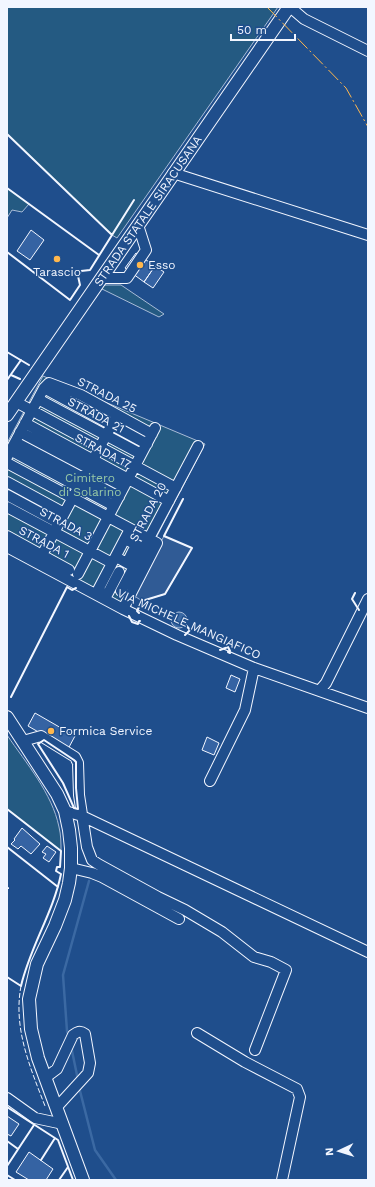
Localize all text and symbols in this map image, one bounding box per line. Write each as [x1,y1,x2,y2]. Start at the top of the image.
scale bar [231,16,295,42]
text: 50 m [237,23,267,37]
street label: STRADA STATALE SIRACUSANA [91,133,205,289]
marker: Tarascio [52,254,62,264]
place label: Esso [148,258,176,272]
marker: Esso [135,260,145,270]
place label: Tarascio [33,265,81,279]
street label: STRADA 25 [75,374,139,416]
street label: STRADA 21 [65,394,127,436]
street label: STRADA 17 [73,430,134,472]
park label: Cimitero di Solarino [59,471,121,499]
street label: STRADA 20 [127,480,169,544]
street label: STRADA 3 [37,504,95,544]
street label: STRADA 1 [17,523,71,561]
street label: VIA MICHELE MANGIAFICO [115,586,263,662]
place label: Formica Service [59,724,152,738]
marker: Formica Service [46,726,56,736]
north arrow [319,1131,359,1171]
text: N [323,1147,336,1156]

